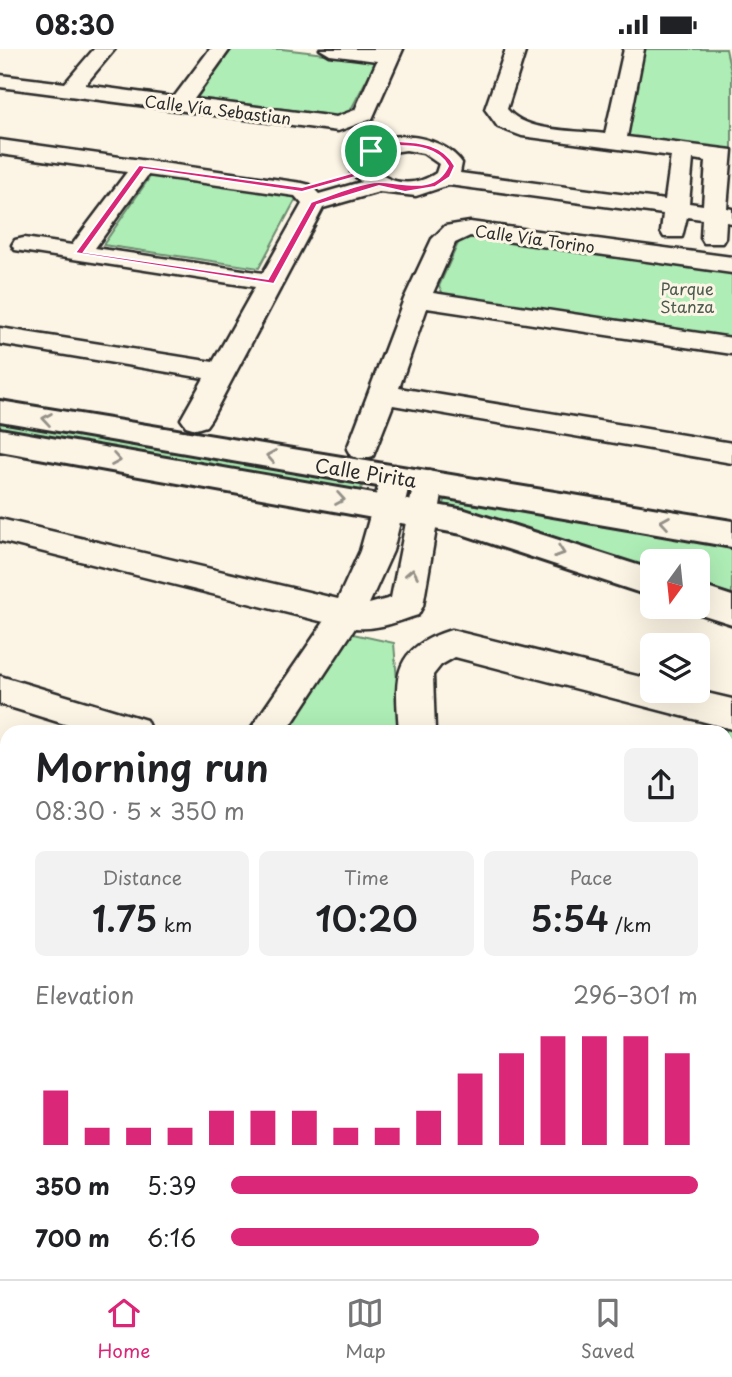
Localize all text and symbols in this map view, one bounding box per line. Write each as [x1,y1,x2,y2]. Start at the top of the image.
text: 08:30 [35,5,114,44]
street label: Calle Vía Sebastian [143,88,293,130]
pin [341,121,401,181]
icon: arrive [352,132,390,170]
street label: Calle Vía Torino [473,218,597,258]
park label: Parque Stanza [660,276,714,318]
one-way arrow [41,412,53,427]
one-way arrow [265,449,277,464]
street label: Calle Pirita [313,450,419,494]
one-way arrow [110,452,121,467]
one-way arrow [334,491,346,506]
one-way arrow [659,514,671,529]
one-way arrow [554,544,566,558]
north arrow [640,549,710,619]
map controls [640,549,710,703]
one-way arrow [404,567,419,579]
button: layers [640,633,710,703]
text: Morning run [35,738,269,795]
button: share [624,748,698,822]
text: 08:30 · 5 × 350 m [35,793,245,828]
text: Distance [102,863,182,891]
text: Time [344,863,389,891]
text: Pace [569,863,612,891]
text: 1.75 [92,891,158,944]
text: 10:20 [315,891,418,944]
text: 5:54 [530,891,609,944]
text: km [158,910,192,938]
text: /km [609,910,651,938]
text: Elevation [35,977,134,1012]
text: 296–301 m [573,977,698,1012]
text: 350 m [35,1168,110,1203]
text: 5:39 [147,1168,197,1203]
text: 700 m [35,1220,110,1255]
text: 6:16 [147,1220,196,1255]
tab: Home [97,1294,150,1364]
tab: Map [345,1294,386,1364]
tab: Saved [581,1294,635,1364]

